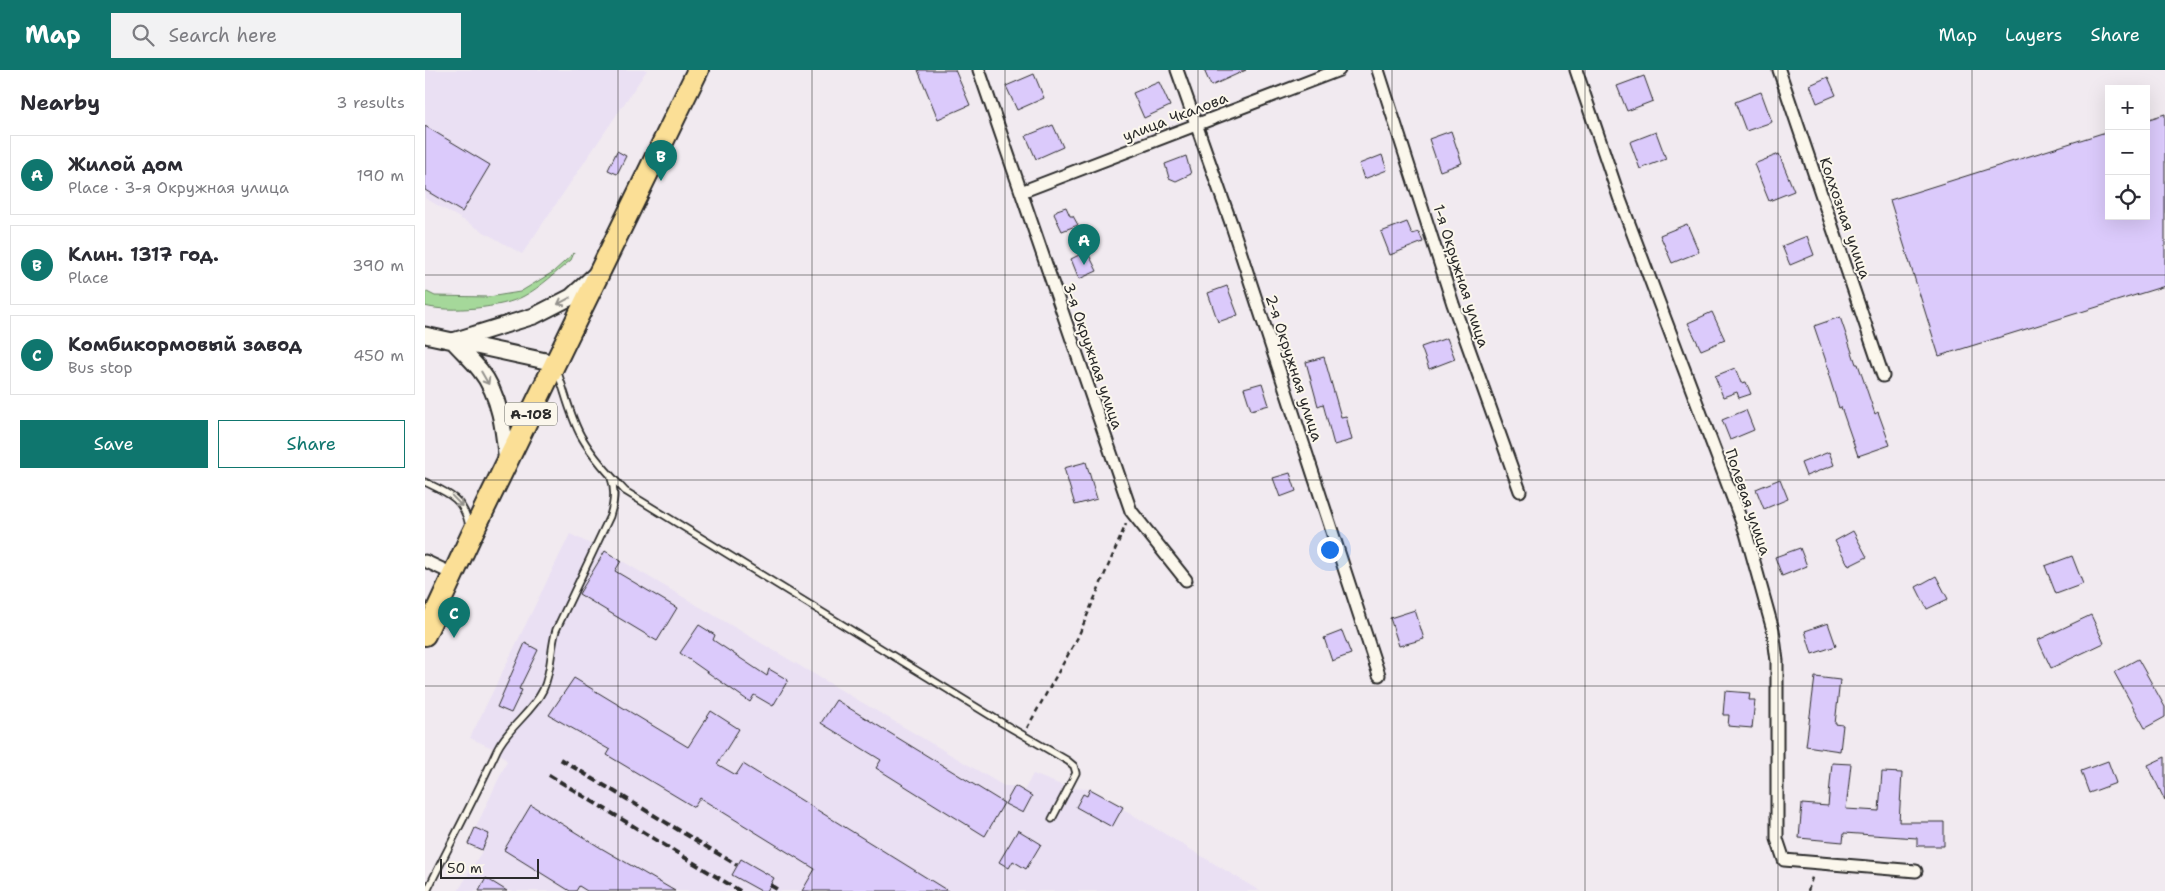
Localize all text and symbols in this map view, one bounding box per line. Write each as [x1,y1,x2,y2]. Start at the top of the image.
search box [111,13,461,58]
text: Map [25,19,81,51]
icon: search [129,21,157,49]
text: Search here [169,23,277,48]
text: Map [1939,23,1977,47]
text: Layers [2005,23,2062,47]
text: Share [2090,23,2140,47]
map controls [2105,85,2150,220]
button: + [2105,85,2150,130]
street label: улица Чкалова [1120,88,1231,146]
text: Nearby [20,89,100,117]
text: 3 results [336,92,405,113]
button: − [2105,130,2150,175]
pin: B [645,140,677,181]
text: Жилой дом [68,152,183,177]
street label: Колхозная улица [1815,155,1875,282]
text: A [31,165,43,186]
text: 190 m [357,165,404,186]
button: locate [2105,175,2150,220]
text: Place · 3-я Окружная улица [68,177,289,198]
street label: 1-я Окружная улица [1428,202,1494,351]
pin: A [1068,224,1100,265]
text: Клин. 1317 год. [68,242,219,267]
text: B [32,255,42,276]
text: 390 m [352,255,404,276]
text: Place [68,267,109,288]
street label: 3-я Окружная улица [1059,280,1128,433]
street label: 2-я Окружная улица [1261,292,1327,444]
one-way arrow [557,297,572,306]
text: Комбикормовый завод [68,332,302,357]
text: C [32,345,42,366]
text: 450 m [353,345,404,366]
text: Bus stop [68,357,133,378]
one-way arrow [480,370,490,385]
road number: А-108 [505,402,557,426]
button: Save [20,420,208,468]
button: Share [218,420,405,468]
street label: Полевая улица [1720,446,1776,559]
one-way arrow [451,495,463,508]
your location [1317,537,1343,563]
pin: C [438,597,470,638]
scale bar [440,856,539,879]
text: 50 m [447,859,482,877]

